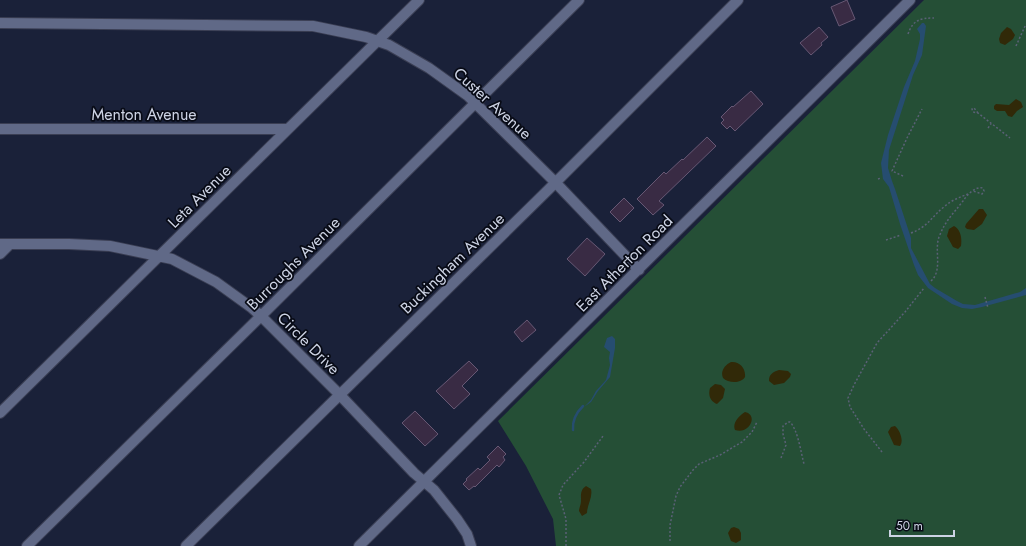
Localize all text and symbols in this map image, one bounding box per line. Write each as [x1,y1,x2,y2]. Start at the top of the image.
street label: Custer Avenue [449,62,537,145]
street label: Menton Avenue [91,103,197,126]
street label: Leta Avenue [162,159,236,233]
street label: Buckingham Avenue [395,208,510,319]
street label: East Atherton Road [571,210,678,317]
street label: Burroughs Avenue [241,211,345,315]
street label: Circle Drive [272,307,345,380]
scale bar [890,512,954,538]
text: 50 m [896,517,923,535]

